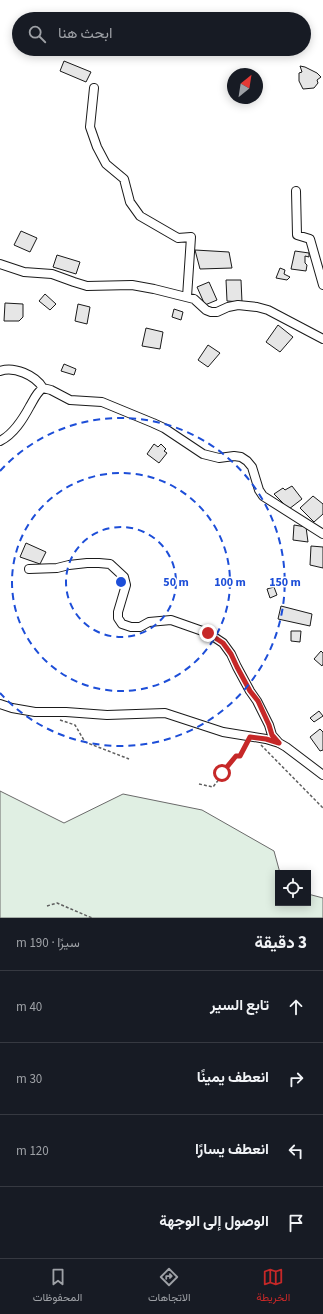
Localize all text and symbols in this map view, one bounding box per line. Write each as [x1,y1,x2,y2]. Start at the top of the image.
search box [12,12,311,56]
icon: search [26,23,48,45]
text: ابحث هنا [58,23,112,44]
north arrow [227,68,263,104]
text: 50 m [163,574,189,591]
text: 100 m [214,574,246,591]
text: 150 m [269,574,301,591]
centre of rings [114,575,128,589]
route end [199,624,217,642]
route start [213,764,231,782]
map controls [275,870,311,906]
button: locate [275,870,311,906]
text: 3 دقيقة [255,931,307,955]
text: سيرًا · 190 m [16,934,80,952]
text: تابع السير [210,995,269,1016]
icon: ahead [285,996,307,1018]
text: 40 m [16,998,42,1016]
text: انعطف يمينًا [197,1067,269,1088]
icon: right [285,1068,307,1090]
text: 30 m [16,1070,42,1088]
text: انعطف يسارًا [195,1139,269,1160]
icon: left [285,1140,307,1162]
text: 120 m [16,1142,49,1160]
text: الوصول إلى الوجهة [159,1211,269,1232]
icon: arrive [285,1212,307,1234]
tab: المحفوظات [33,1266,82,1307]
tab: الاتجاهات [148,1266,191,1307]
tab: الخريطة [256,1266,290,1307]

